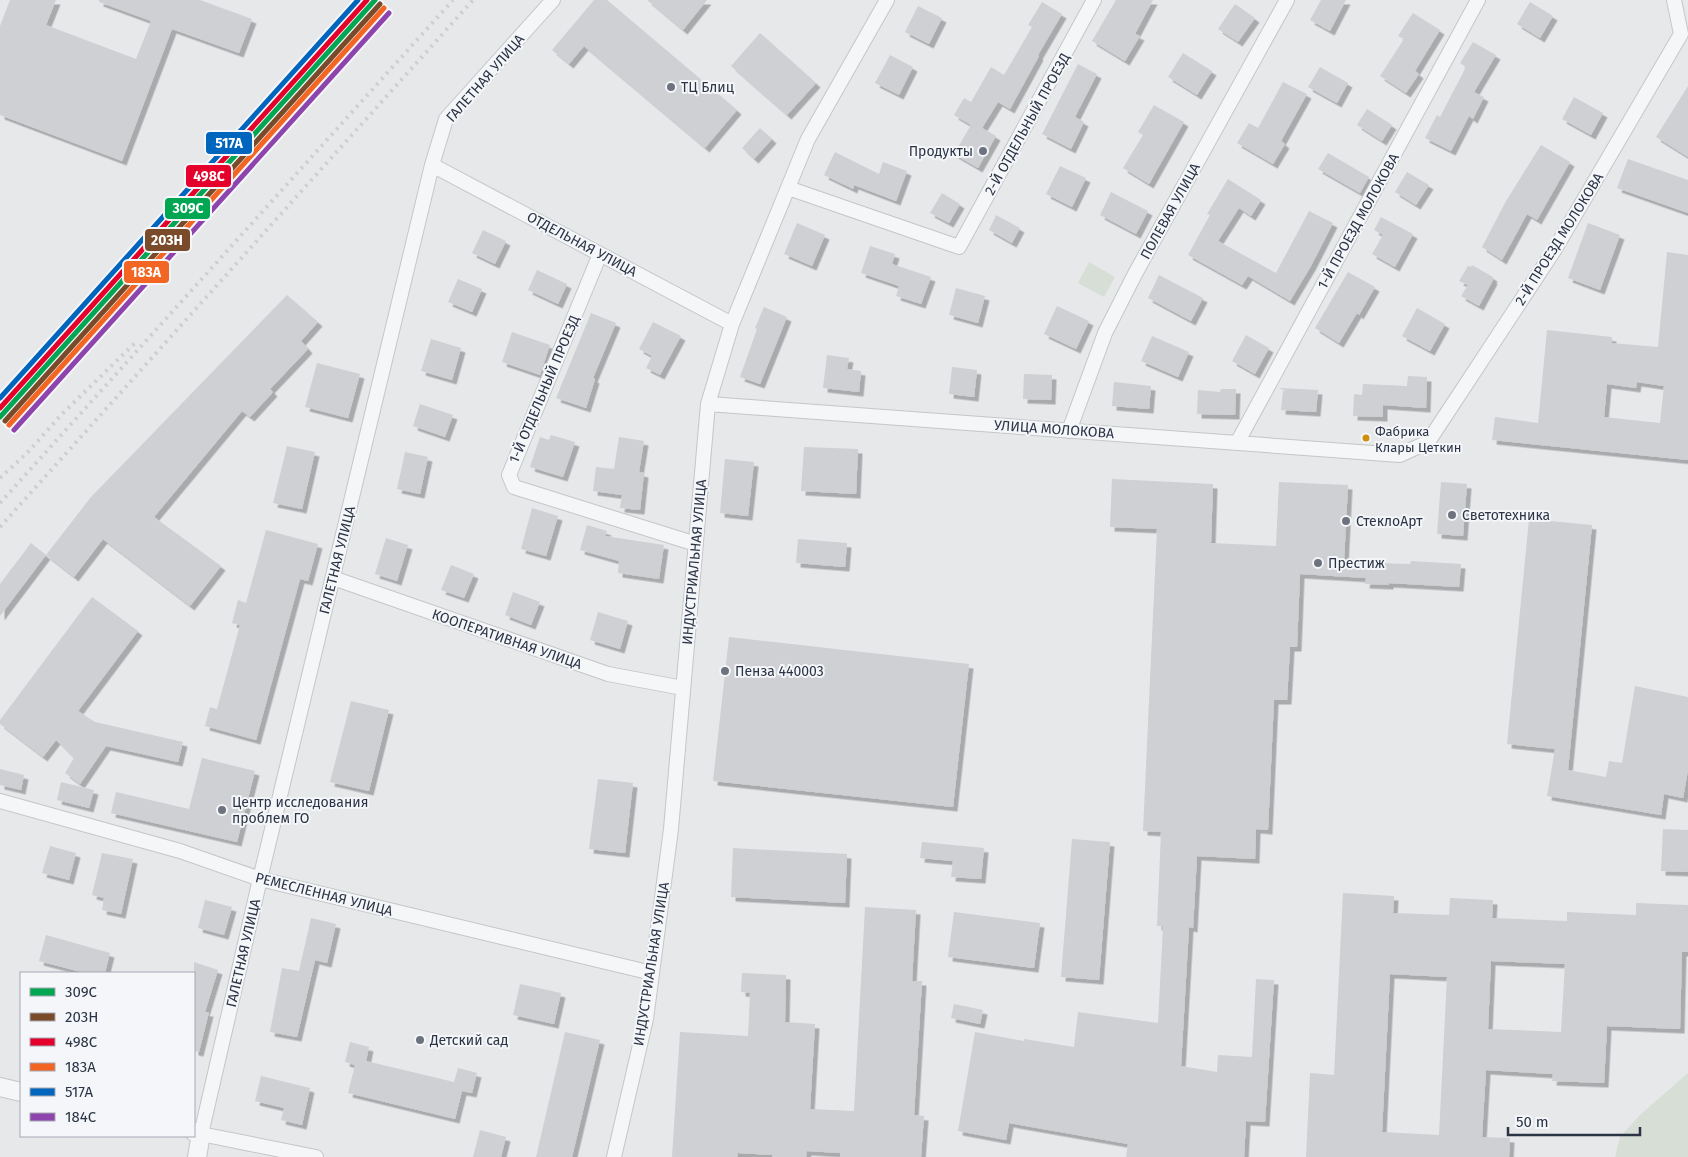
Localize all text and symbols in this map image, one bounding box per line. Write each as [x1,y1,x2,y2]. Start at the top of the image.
street label: ГАЛЕТНАЯ УЛИЦА [443,31,528,126]
street label: 2-Й ОТДЕЛЬНЫЙ ПРОЕЗД [981,50,1074,198]
place label: ТЦ Блиц [681,79,734,96]
marker: ТЦ Блиц [665,81,677,93]
line badge: 517А [205,131,253,155]
text: 517А [215,135,244,152]
place label: Продукты [909,143,973,160]
marker: Продукты [977,145,989,157]
street label: 1-Й ПРОЕЗД МОЛОКОВА [1314,150,1403,292]
street label: ПОЛЕВАЯ УЛИЦА [1137,160,1204,262]
line badge: 498С [185,164,232,188]
text: 498С [193,168,225,185]
street label: 2-Й ПРОЕЗД МОЛОКОВА [1512,170,1607,309]
line badge: 309С [164,197,211,220]
text: 309С [171,200,204,217]
street label: ОТДЕЛЬНАЯ УЛИЦА [524,208,640,281]
line badge: 203Н [144,228,191,252]
text: 203Н [151,232,183,249]
line badge: 183А [123,260,170,284]
text: 183А [131,264,162,281]
street label: 1-Й ОТДЕЛЬНЫЙ ПРОЕЗД [506,313,583,466]
street label: УЛИЦА МОЛОКОВА [993,417,1115,442]
place label: Фабрика Клары Цеткин [1375,424,1461,455]
marker: Фабрика Клары Цеткин [1361,433,1371,443]
street label: ИНДУСТРИАЛЬНАЯ УЛИЦА [679,479,710,646]
street label: ГАЛЕТНАЯ УЛИЦА [316,504,359,616]
place label: Светотехника [1462,507,1550,524]
marker: Светотехника [1446,509,1458,521]
place label: СтеклоАрт [1356,513,1423,530]
marker: СтеклоАрт [1340,515,1352,527]
place label: Престиж [1328,555,1385,572]
marker: Престиж [1312,557,1324,569]
street label: КООПЕРАТИВНАЯ УЛИЦА [430,606,584,673]
place label: Пенза 440003 [735,663,824,680]
marker: Пенза 440003 [719,665,731,677]
place label: Центр исследования проблем ГО [232,794,368,827]
marker: Центр исследования проблем ГО [216,804,228,816]
street label: РЕМЕСЛЕННАЯ УЛИЦА [253,869,394,920]
street label: ИНДУСТРИАЛЬНАЯ УЛИЦА [630,881,673,1047]
street label: ГАЛЕТНАЯ УЛИЦА [223,897,264,1009]
legend [20,972,195,1137]
text: 309С [65,983,98,1001]
text: 203Н [65,1008,98,1026]
place label: Детский сад [429,1032,508,1049]
text: 498С [65,1033,98,1051]
marker: Детский сад [414,1034,426,1046]
text: 183А [65,1058,96,1076]
text: 517А [65,1083,93,1101]
scale bar [1508,1104,1640,1136]
text: 184С [65,1108,97,1126]
text: 50 m [1516,1113,1549,1131]

